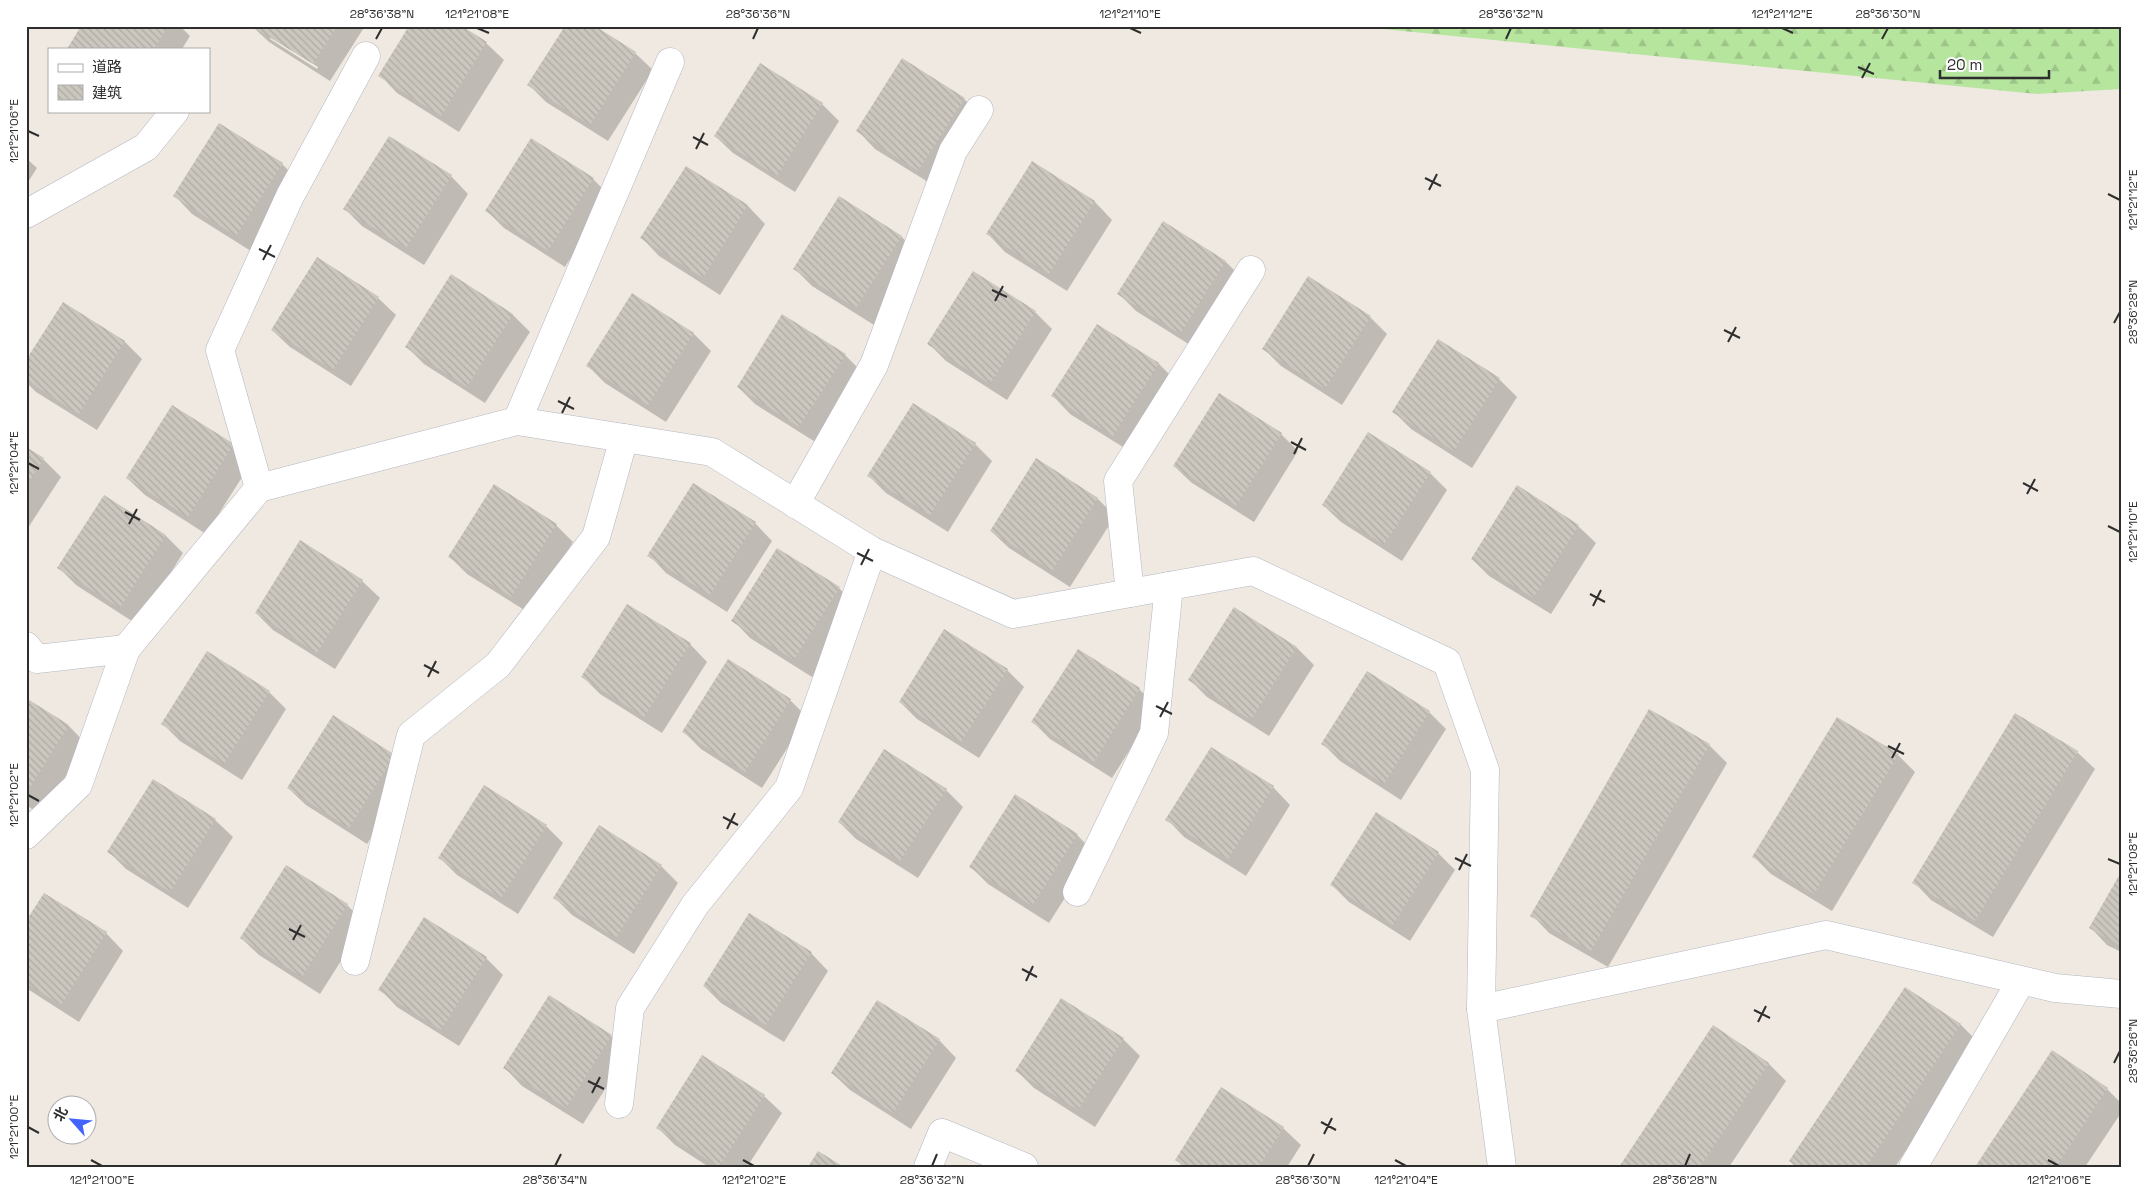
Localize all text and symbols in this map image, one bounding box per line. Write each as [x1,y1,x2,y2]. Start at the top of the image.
text: 28°36'38"N [350,6,414,22]
text: 121°21'08"E [445,6,509,22]
text: 28°36'36"N [726,6,790,22]
text: 121°21'10"E [1099,6,1161,22]
text: 28°36'32"N [1479,6,1543,22]
text: 121°21'12"E [1751,6,1813,22]
text: 28°36'30"N [1856,6,1920,22]
legend [48,48,210,112]
scale bar [1940,48,2048,80]
text: 20 m [1947,55,1982,74]
text: 道路 [92,57,122,76]
text: 建筑 [92,83,122,102]
text: 121°21'06"E [6,99,22,163]
text: 121°21'12"E [2125,169,2141,231]
text: 28°36'28"N [2125,280,2141,344]
text: 121°21'04"E [6,431,22,495]
text: 121°21'10"E [2125,501,2141,563]
text: 121°21'02"E [6,763,22,827]
text: 121°21'08"E [2125,832,2141,896]
text: 28°36'26"N [2125,1019,2141,1083]
text: 121°21'00"E [6,1095,22,1159]
north arrow [48,1096,98,1146]
text: 北 [49,1104,72,1124]
text: 121°21'00"E [70,1172,134,1188]
text: 28°36'34"N [523,1172,587,1188]
text: 121°21'02"E [722,1172,786,1188]
text: 28°36'32"N [900,1172,964,1188]
text: 28°36'30"N [1276,1172,1340,1188]
text: 121°21'04"E [1374,1172,1438,1188]
text: 28°36'28"N [1653,1172,1717,1188]
text: 121°21'06"E [2027,1172,2091,1188]

